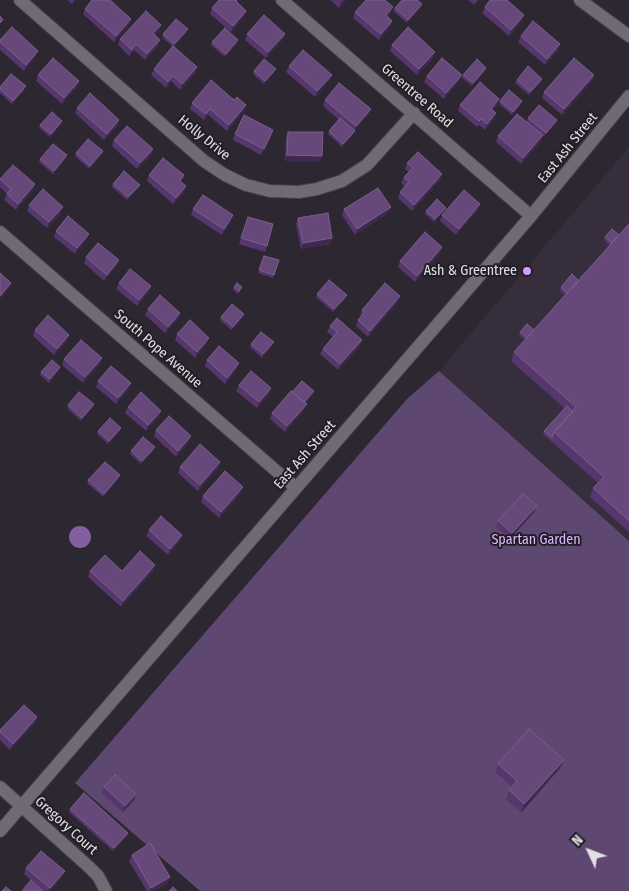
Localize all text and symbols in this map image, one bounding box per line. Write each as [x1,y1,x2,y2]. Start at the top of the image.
street label: Greentree Road [378,60,456,132]
street label: East Ash Street [535,110,601,186]
street label: Holly Drive [175,112,233,164]
place label: Ash & Greentree [424,263,517,279]
marker: Ash & Greentree [521,265,533,277]
street label: South Pope Avenue [111,306,205,392]
street label: East Ash Street [271,417,339,493]
park label: Spartan Garden [491,532,581,548]
street label: Gregory Court [31,793,101,859]
north arrow [564,826,614,876]
text: N [569,832,587,849]

